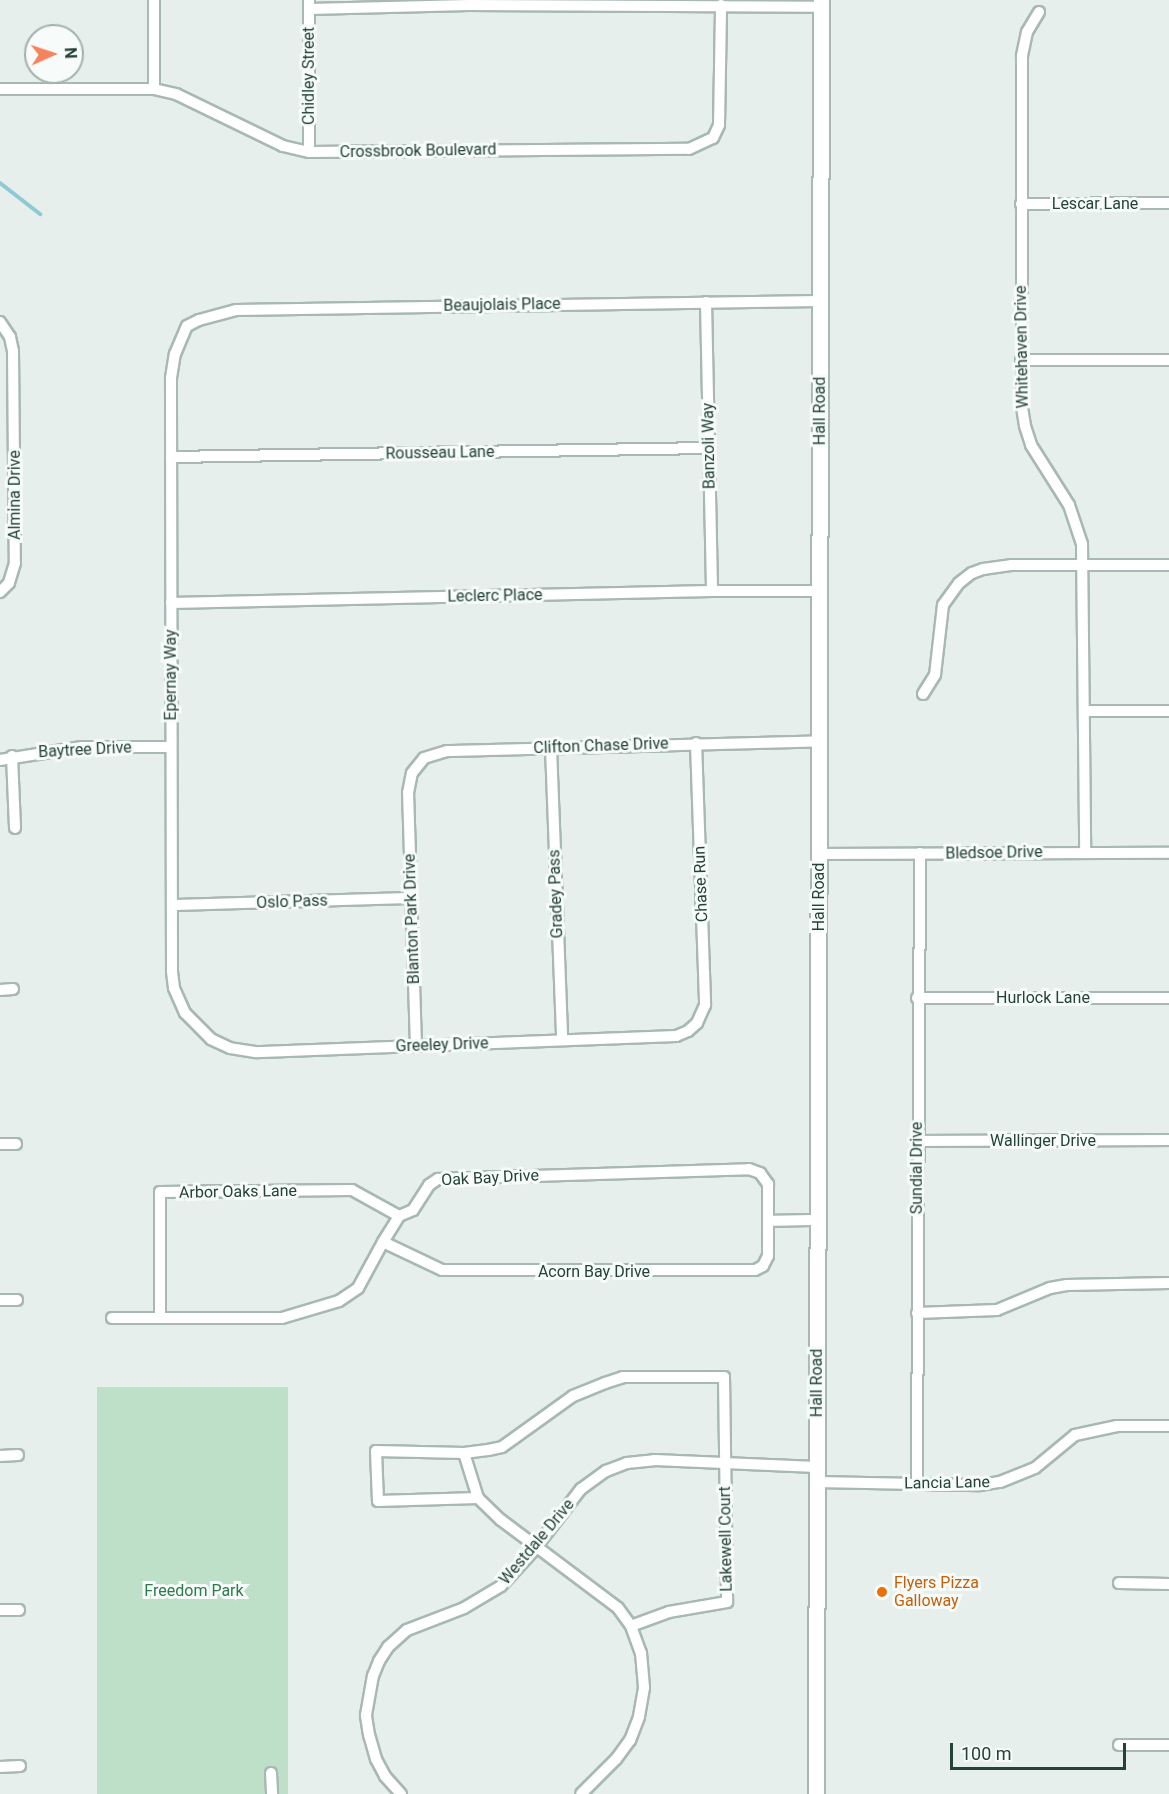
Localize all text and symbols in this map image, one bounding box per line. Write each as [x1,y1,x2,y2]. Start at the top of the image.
north arrow [24,24,84,84]
street label: Chidley Street [299,27,319,125]
text: N [61,47,80,59]
street label: Crossbrook Boulevard [339,140,497,162]
street label: Lescar Lane [1052,194,1138,214]
street label: Whitehaven Drive [1011,285,1033,409]
street label: Beaujolais Place [443,294,561,316]
street label: Hall Road [810,377,830,445]
street label: Banzoli Way [699,403,719,489]
street label: Rousseau Lane [385,442,495,464]
street label: Almina Drive [5,450,25,540]
street label: Leclerc Place [447,586,543,606]
street label: Epernay Way [161,629,181,721]
street label: Clifton Chase Drive [533,734,669,758]
street label: Baytree Drive [38,738,132,762]
street label: Bledsoe Drive [945,843,1043,863]
street label: Chase Run [690,846,712,922]
street label: Gradey Pass [545,849,567,939]
street label: Blanton Park Drive [400,853,424,985]
street label: Hall Road [809,863,829,931]
street label: Oslo Pass [256,891,328,913]
street label: Hurlock Lane [996,988,1090,1008]
street label: Greeley Drive [395,1034,489,1056]
street label: Sundial Drive [907,1122,927,1214]
street label: Wallinger Drive [990,1131,1096,1151]
street label: Oak Bay Drive [441,1166,539,1190]
street label: Arbor Oaks Lane [179,1181,297,1203]
street label: Acorn Bay Drive [538,1262,650,1282]
street label: Hall Road [807,1349,827,1417]
street label: Lancia Lane [904,1473,990,1493]
street label: Lakewell Court [715,1486,737,1592]
street label: Westdale Drive [496,1495,578,1589]
place label: Flyers Pizza Galloway [894,1573,979,1611]
park label: Freedom Park [144,1581,244,1601]
marker: Flyers Pizza Galloway [875,1585,889,1599]
scale bar [953,1731,1128,1769]
text: 100 m [961,1743,1012,1764]

